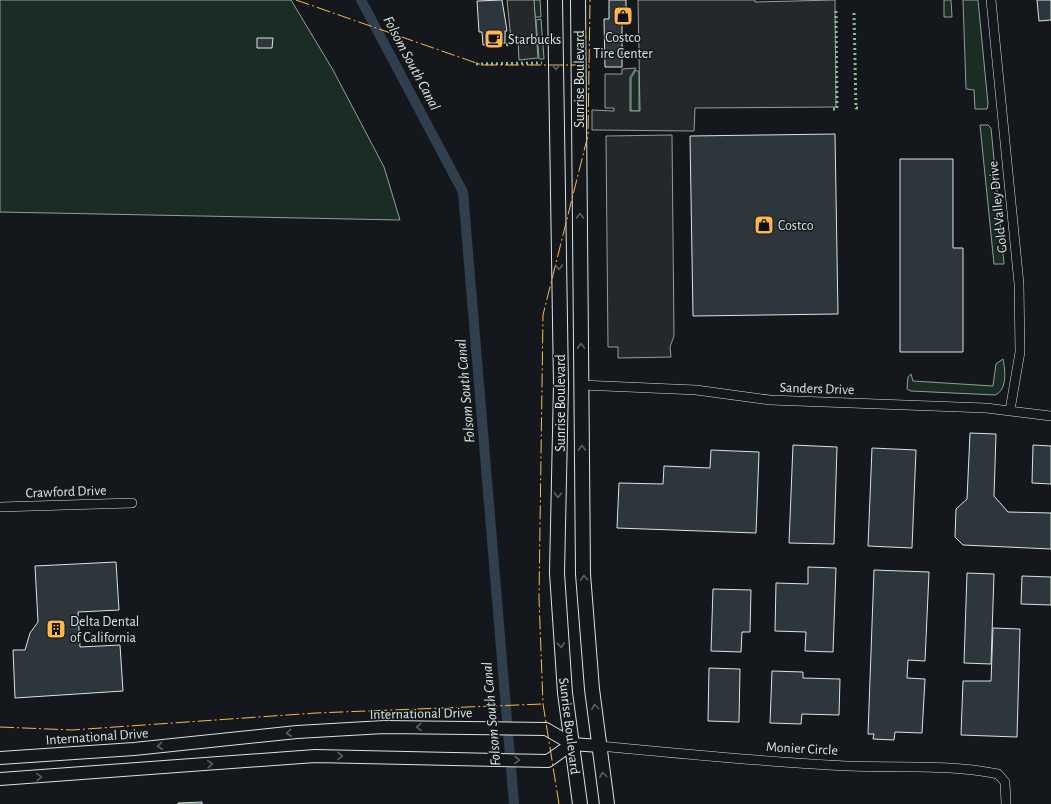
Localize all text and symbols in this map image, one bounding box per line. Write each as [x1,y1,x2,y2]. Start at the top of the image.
shop icon: Costco Tire Center [612,5,634,27]
water label: Folsom South Canal [380,14,443,113]
cafe icon: Starbucks [483,28,505,50]
street label: Sunrise Boulevard [573,30,587,128]
place label: Costco Tire Center [593,31,653,61]
place label: Starbucks [508,33,561,47]
one-way arrow [552,64,560,70]
street label: Gold Valley Drive [986,160,1010,254]
one-way arrow [576,213,584,219]
shop icon: Costco [753,214,775,236]
place label: Costco [778,219,814,233]
one-way arrow [555,264,563,270]
water label: Folsom South Canal [453,338,478,444]
one-way arrow [577,343,585,349]
street label: Sunrise Boulevard [554,354,568,452]
street label: Sanders Drive [779,381,855,397]
one-way arrow [578,445,586,451]
street label: Crawford Drive [25,484,107,500]
one-way arrow [554,492,563,498]
one-way arrow [579,575,588,581]
place label: Delta Dental of California [70,615,139,645]
building icon: Delta Dental of California [45,618,67,640]
one-way arrow [557,642,566,648]
water label: Folsom South Canal [479,661,504,767]
street label: Sunrise Boulevard [556,677,582,775]
one-way arrow [591,704,600,710]
street label: International Drive [369,706,473,722]
one-way arrow [416,723,422,731]
street label: International Drive [45,726,149,748]
one-way arrow [286,728,292,737]
street label: Monier Circle [766,740,838,758]
one-way arrow [157,741,163,750]
one-way arrow [337,752,343,760]
one-way arrow [514,756,520,764]
one-way arrow [207,760,213,769]
one-way arrow [599,772,608,778]
one-way arrow [36,773,42,782]

